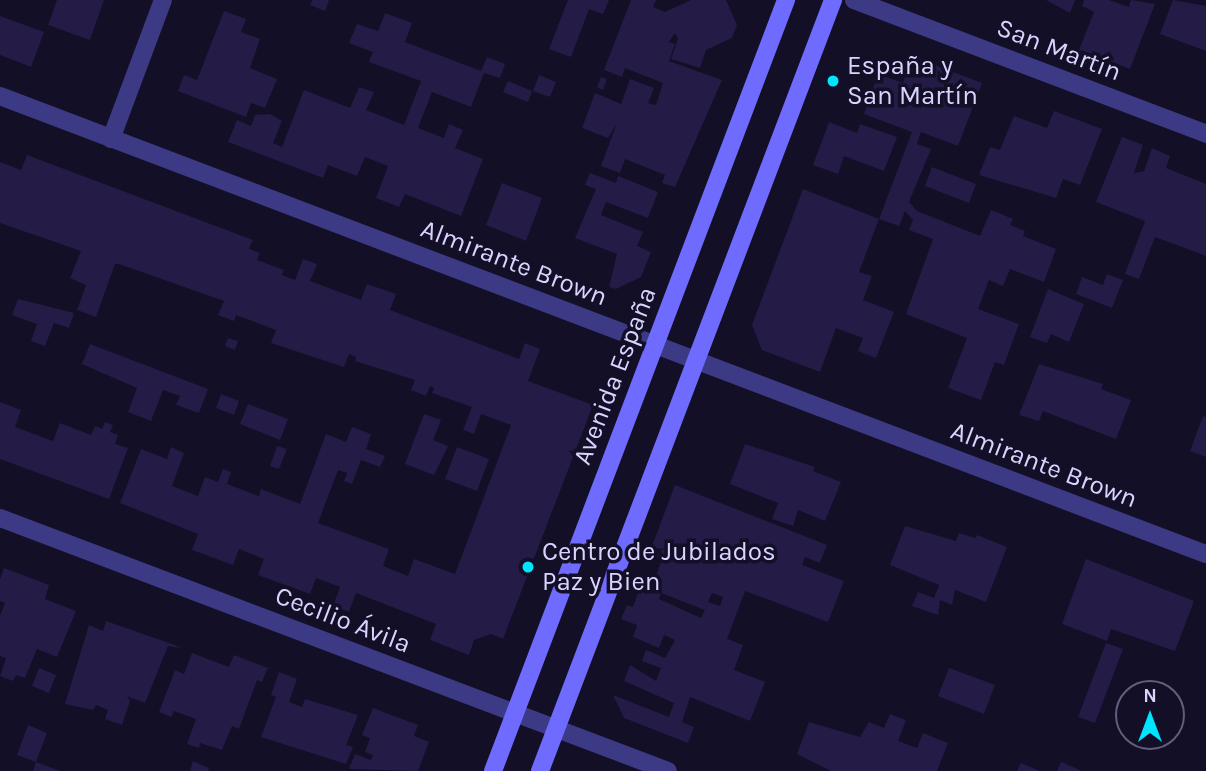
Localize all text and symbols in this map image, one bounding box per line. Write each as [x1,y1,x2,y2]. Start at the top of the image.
street label: San Martín [992,12,1126,88]
place label: España y San Martín [847,50,978,112]
marker: España y San Martín [825,73,841,89]
street label: Almirante Brown [416,213,612,313]
street label: Avenida España [567,283,663,469]
street label: Almirante Brown [946,415,1142,515]
place label: Centro de Jubilados Paz y Bien [542,536,776,598]
marker: Centro de Jubilados Paz y Bien [520,559,536,575]
street label: Cecilio Ávila [271,580,415,660]
north arrow [1115,680,1185,750]
text: N [1143,685,1157,707]

